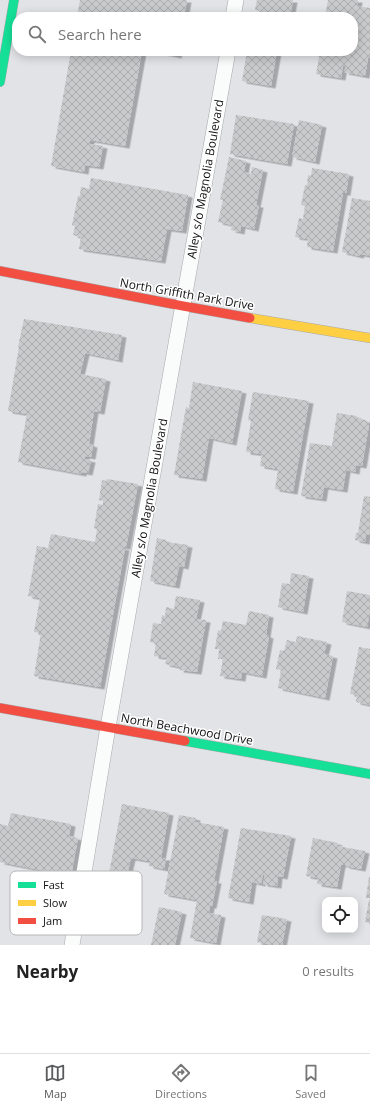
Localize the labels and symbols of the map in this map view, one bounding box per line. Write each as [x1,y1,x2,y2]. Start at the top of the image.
street label: Alley s/o Magnolia Boulevard [183,98,227,260]
street label: North Griffith Park Drive [119,274,256,314]
street label: Alley s/o Magnolia Boulevard [127,417,171,579]
street label: North Beachwood Drive [120,709,255,749]
legend [10,871,142,935]
text: Fast [43,877,64,892]
text: Slow [43,895,67,910]
text: Jam [42,913,62,928]

